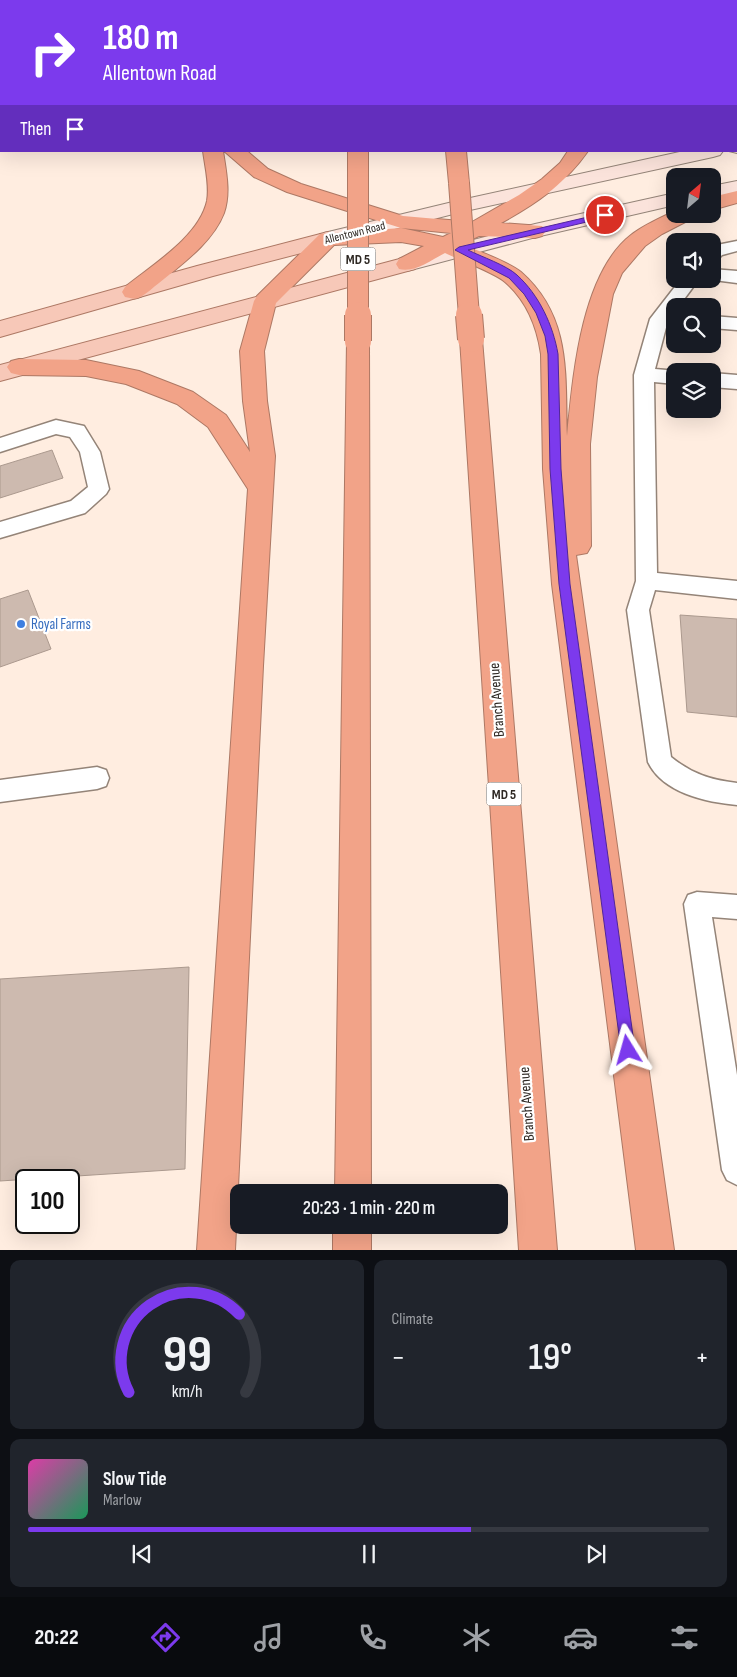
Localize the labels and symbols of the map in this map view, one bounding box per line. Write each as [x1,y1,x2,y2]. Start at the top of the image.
north arrow [666,168,721,222]
pin [584,194,626,236]
street label: Allentown Road [322,218,387,248]
road number: MD 5 [340,248,376,270]
place label: Royal Farms [31,615,91,634]
marker: Royal Farms [15,618,27,630]
street label: Branch Avenue [485,662,509,738]
road number: MD 5 [486,782,522,806]
position arrow [601,1023,653,1075]
street label: Branch Avenue [515,1066,539,1142]
speed limit sign: 100 [15,1169,80,1234]

